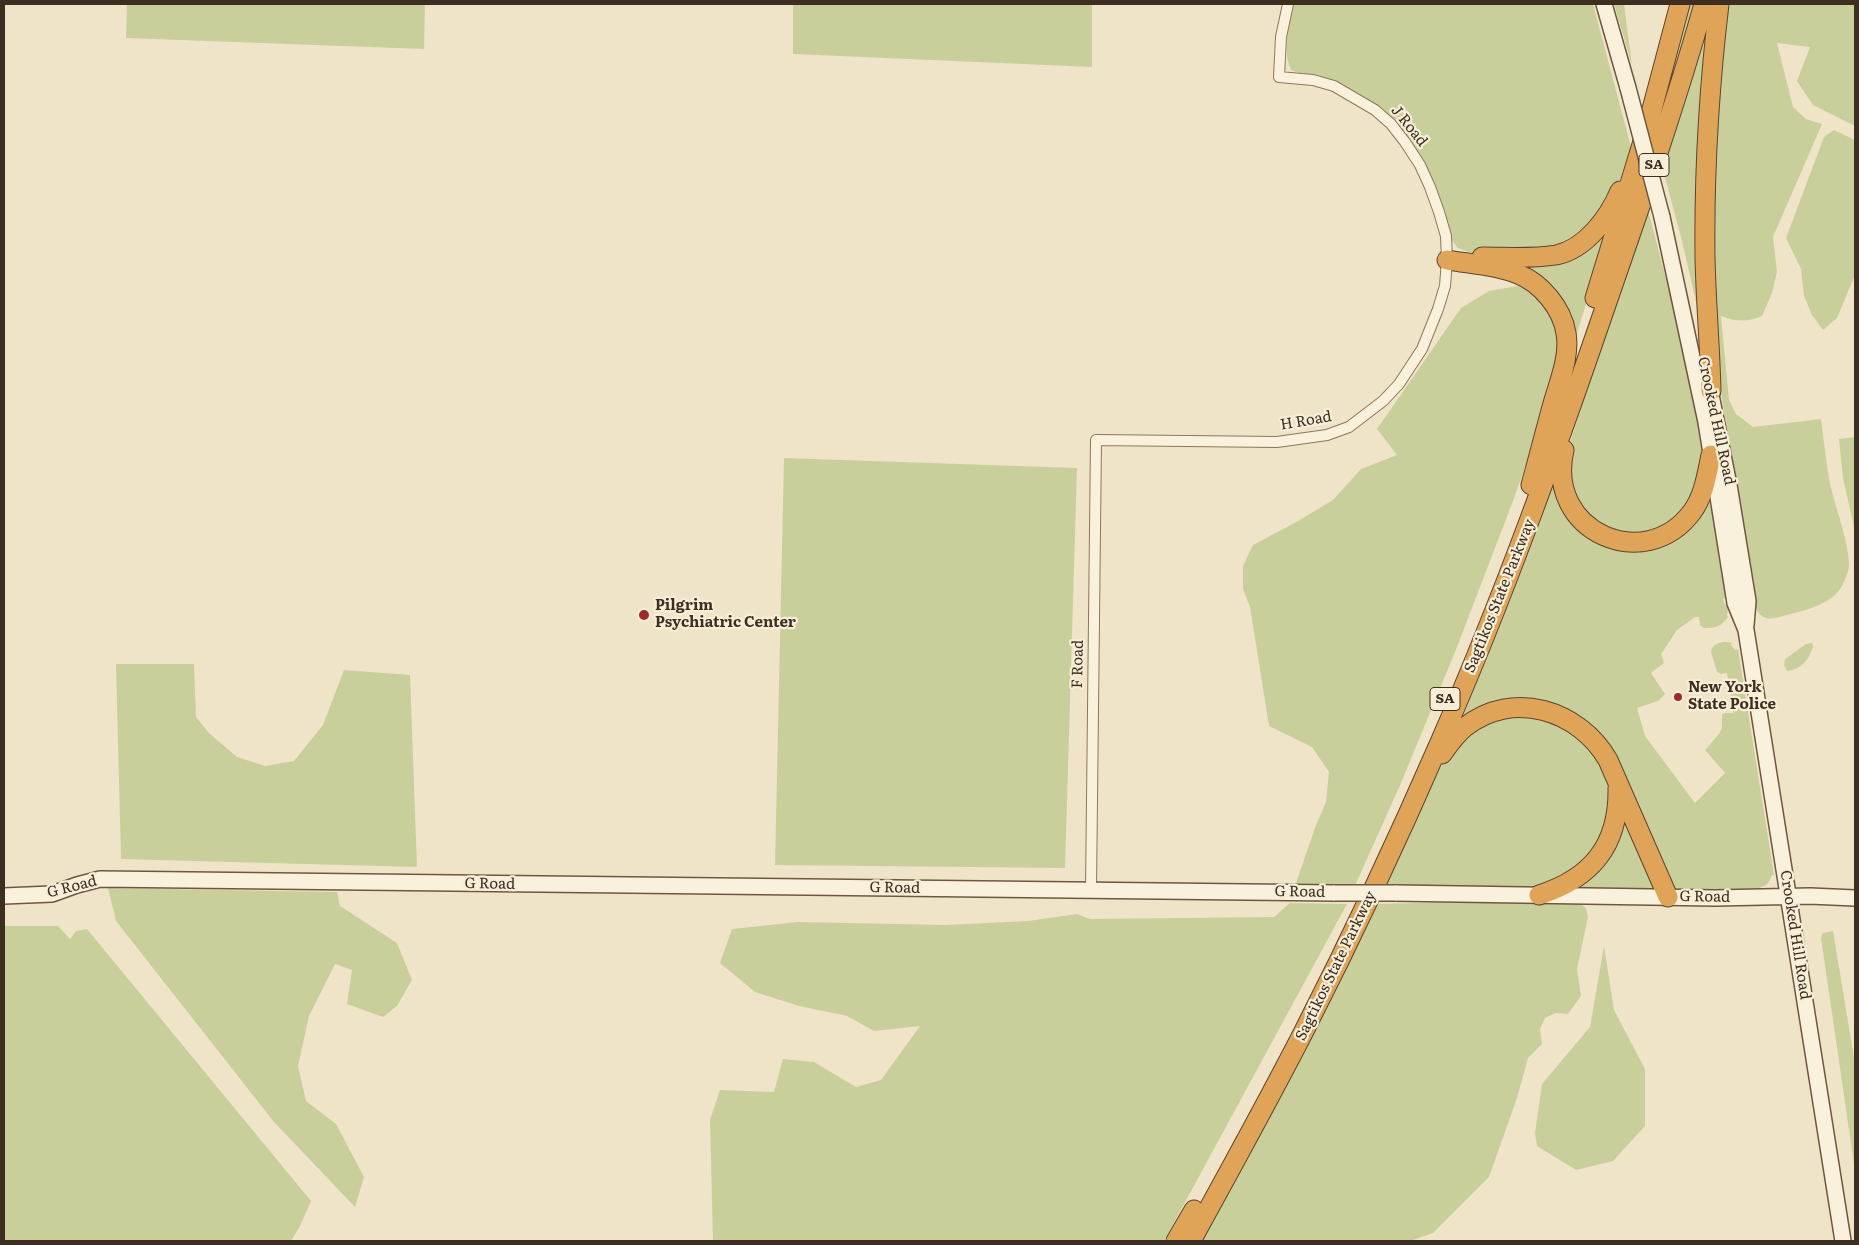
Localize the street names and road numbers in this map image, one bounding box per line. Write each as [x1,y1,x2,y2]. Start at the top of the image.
street label: J Road [1387,102,1431,150]
road number: SA [1639,154,1669,176]
street label: Crooked Hill Road [1694,355,1738,487]
street label: H Road [1279,408,1333,434]
street label: Sagtikos State Parkway [1461,517,1539,675]
street label: F Road [1069,640,1087,688]
road number: SA [1430,688,1460,711]
street label: Crooked Hill Road [1776,869,1814,1001]
street label: G Road [45,872,99,902]
street label: G Road [465,875,515,893]
street label: G Road [870,879,920,897]
street label: G Road [1275,883,1325,901]
street label: Sagtikos State Parkway [1292,888,1380,1044]
street label: G Road [1680,888,1730,906]

